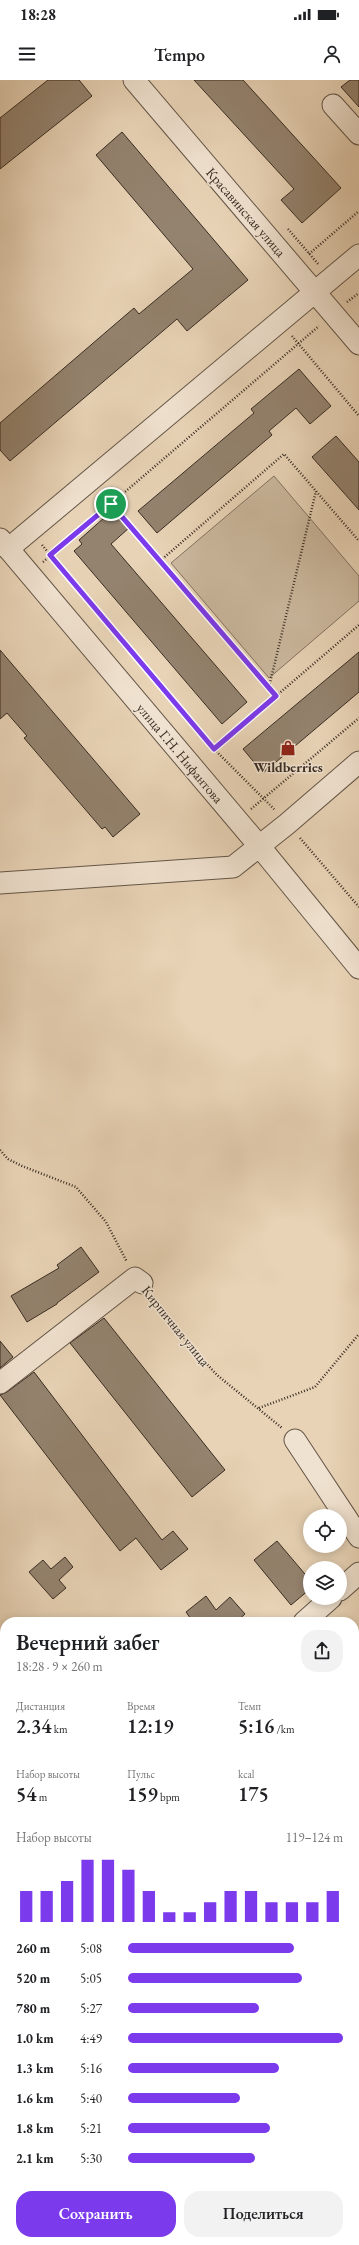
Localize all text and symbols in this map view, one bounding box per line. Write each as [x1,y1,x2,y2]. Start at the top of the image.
text: 18:28 [20,5,56,24]
icon: menu [16,43,38,65]
text: Tempo [154,43,205,66]
icon: person [321,43,343,65]
street label: Красавинская улица [202,164,290,261]
pin [94,487,128,521]
icon: arrive [100,493,122,515]
street label: улица Г.Н. Нифантова [133,699,227,807]
shop icon: Wildberries [279,739,297,757]
place label: Wildberries [253,758,323,776]
street label: Кирпичная улица [138,1282,214,1371]
map controls [303,1509,347,1605]
button: locate [303,1509,347,1553]
button: layers [303,1561,347,1605]
text: Вечерний забег [16,1628,160,1657]
button: share [301,1630,343,1672]
text: 18:28 · 9 × 260 m [16,1658,103,1675]
text: Дистанция [16,1699,65,1713]
text: Время [127,1699,155,1713]
text: Темп [238,1699,261,1713]
text: 2.34 [16,1713,52,1739]
text: 12:19 [127,1713,173,1739]
text: 5:16 [238,1713,274,1739]
text: km [52,1722,68,1736]
text: /km [274,1722,295,1736]
text: Набор высоты [16,1767,80,1781]
text: Пульс [127,1767,155,1781]
text: kcal [238,1767,255,1781]
text: 54 [16,1781,37,1807]
text: 159 [127,1781,158,1807]
text: 175 [238,1781,269,1807]
text: m [37,1790,47,1804]
text: bpm [158,1790,180,1804]
text: Набор высоты [16,1829,92,1846]
text: 119–124 m [286,1829,343,1846]
text: 260 m [16,1940,50,1957]
text: 5:08 [80,1940,102,1957]
text: 520 m [16,1970,50,1987]
text: 5:05 [80,1970,102,1987]
text: 780 m [16,2000,50,2017]
text: 5:27 [80,2000,102,2017]
text: 1.0 km [16,2030,54,2047]
text: 4:49 [80,2030,102,2047]
text: 1.3 km [16,2060,54,2077]
text: 5:16 [80,2060,102,2077]
text: 1.6 km [16,2090,54,2107]
text: 5:40 [80,2090,102,2107]
text: 1.8 km [16,2120,54,2137]
text: 5:21 [80,2120,102,2137]
text: 2.1 km [16,2150,54,2167]
text: 5:30 [80,2150,102,2167]
button: Сохранить [16,2191,176,2237]
button: Поделиться [184,2191,343,2237]

